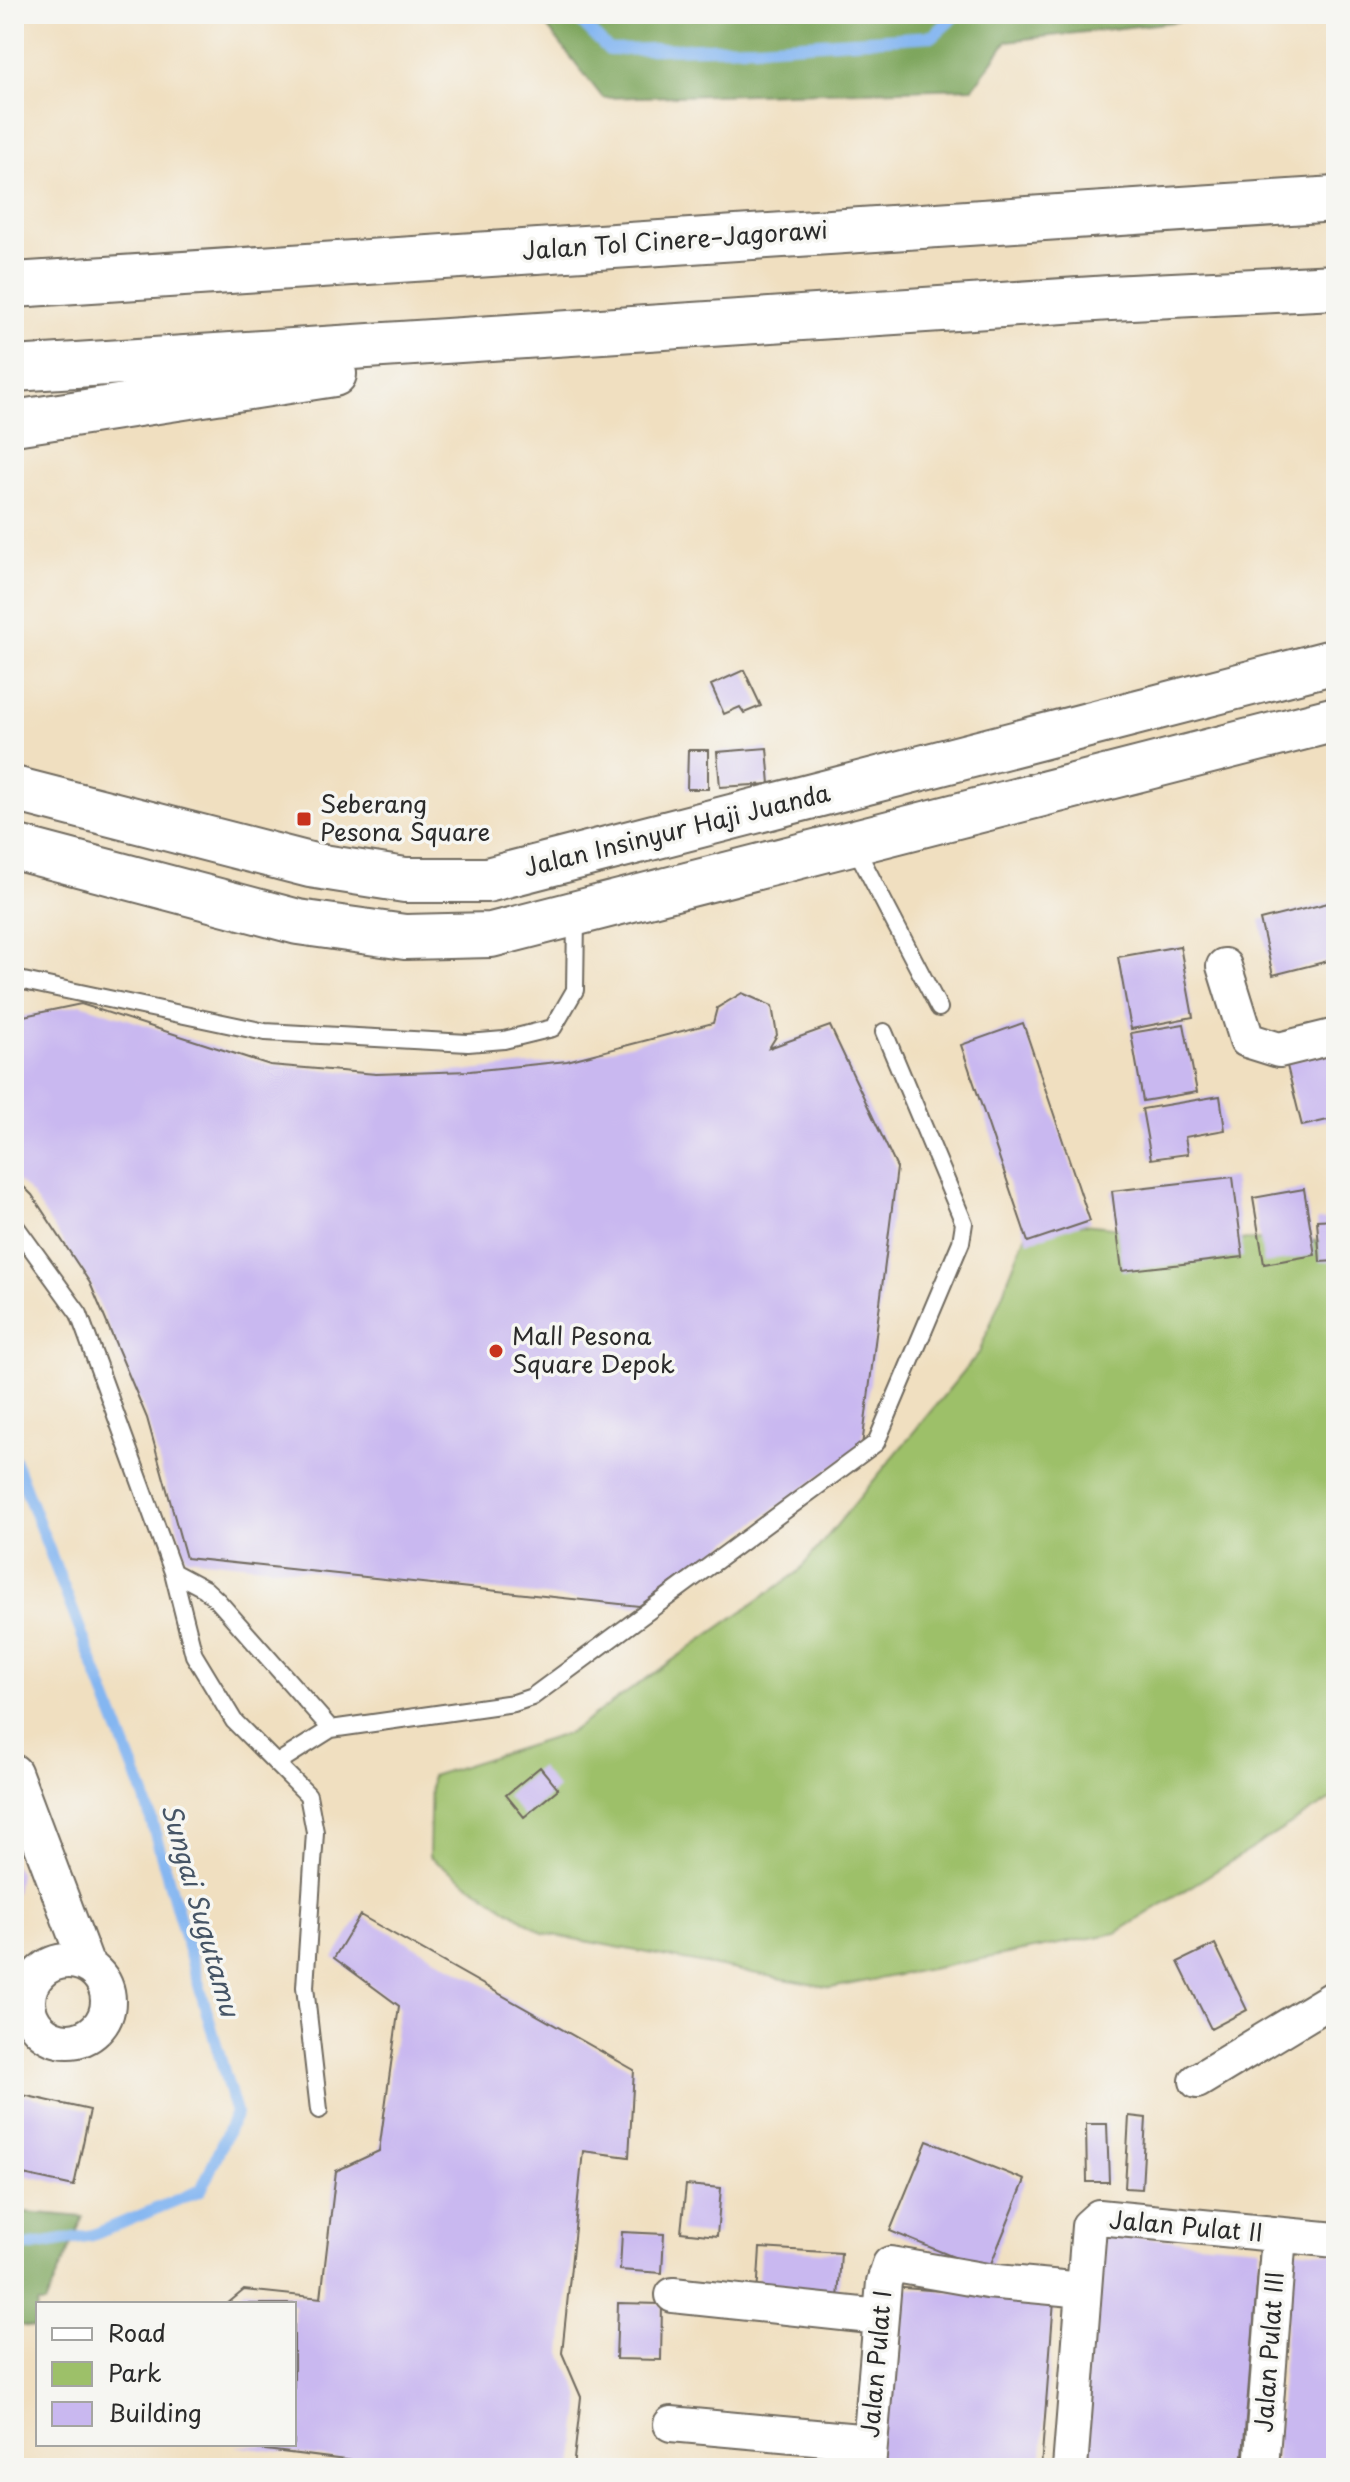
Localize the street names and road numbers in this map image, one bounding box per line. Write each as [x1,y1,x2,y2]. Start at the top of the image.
street label: Jalan Tol Cinere–Jagorawi [521,210,829,268]
street label: Jalan Insinyur Haji Juanda [520,774,834,885]
street label: Jalan Pulat II [1108,2200,1264,2250]
street label: Jalan Pulat III [1244,2270,1292,2433]
street label: Jalan Pulat I [851,2288,899,2439]

